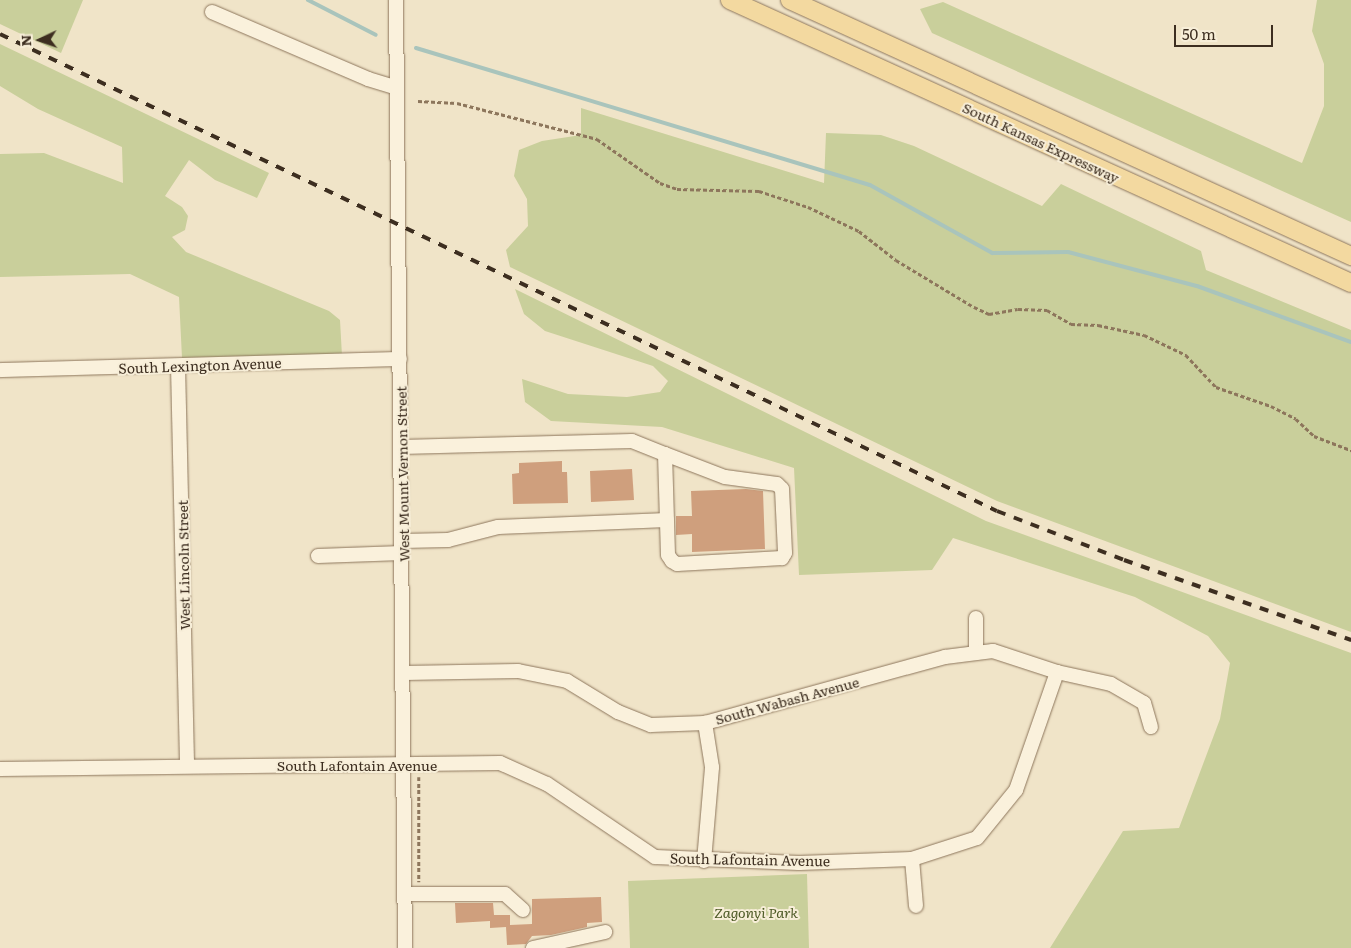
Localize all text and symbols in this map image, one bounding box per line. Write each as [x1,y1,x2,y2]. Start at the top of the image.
north arrow [15,15,65,65]
scale bar [1176,15,1275,47]
text: 50 m [1182,22,1216,45]
text: N [15,34,35,47]
street label: South Kansas Expressway [960,98,1122,186]
street label: South Lexington Avenue [118,354,282,376]
street label: West Mount Vernon Street [392,386,412,562]
street label: West Lincoln Street [173,500,193,630]
street label: South Wabash Avenue [713,673,861,727]
street label: South Lafontain Avenue [277,757,437,773]
street label: South Lafontain Avenue [670,849,830,869]
park label: Zagonyi Park [714,904,798,920]

